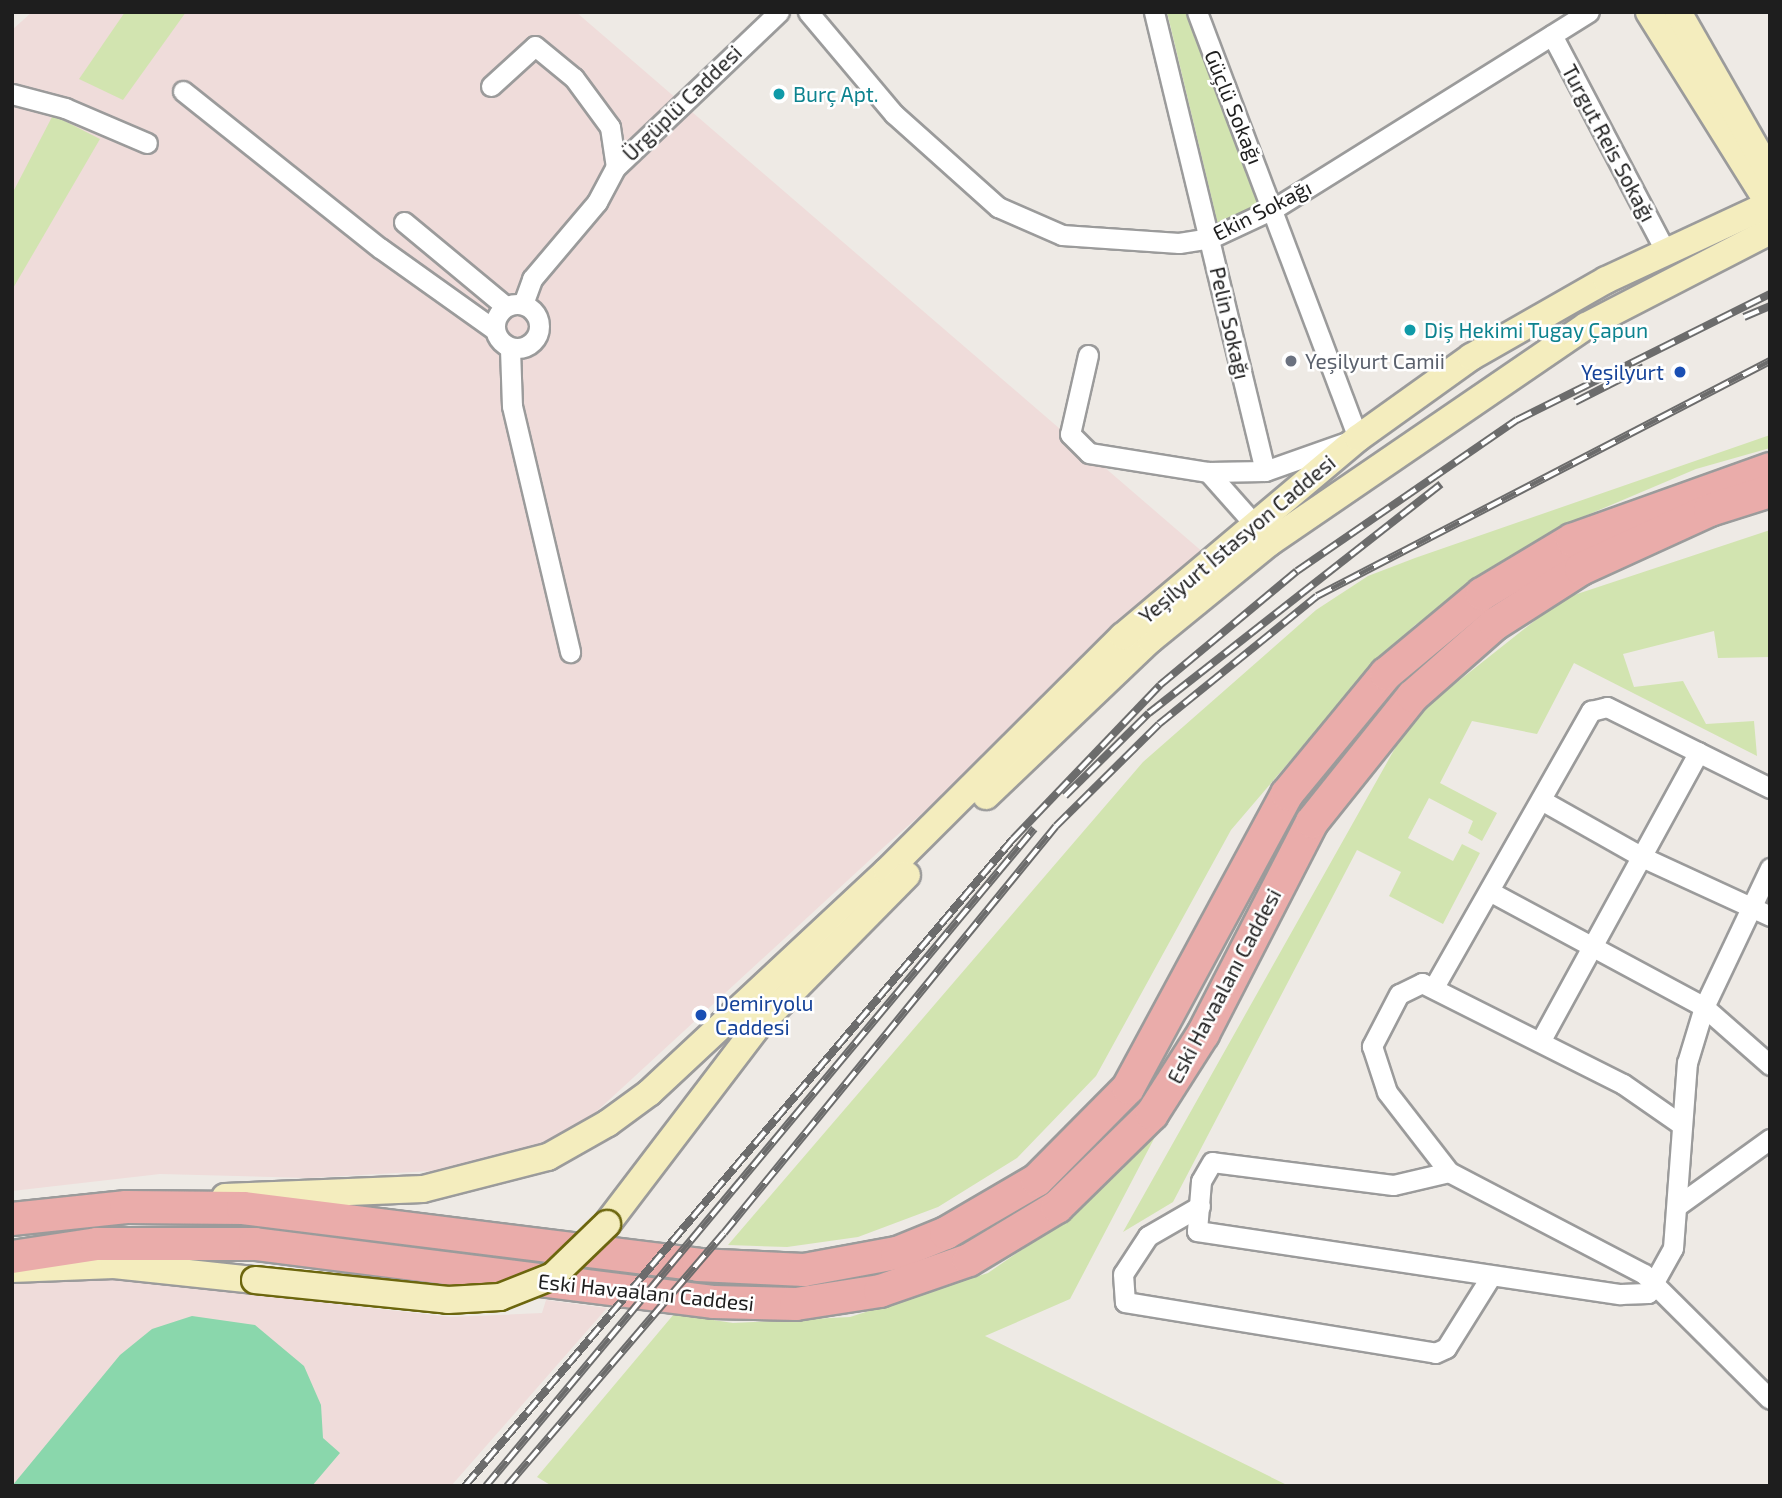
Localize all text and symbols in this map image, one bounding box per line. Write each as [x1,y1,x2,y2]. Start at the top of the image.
street label: Ürgüplü Caddesi [617,40,747,166]
street label: Güçlü Sokağı [1200,46,1268,168]
street label: Turgut Reis Sokağı [1557,60,1661,226]
place label: Burç Apt. [793,81,879,107]
marker: Burç Apt. [771,86,787,102]
street label: Ekin Sokağı [1208,174,1316,246]
street label: Pelin Sokağı [1205,264,1255,382]
place label: Diş Hekimi Tugay Çapun [1424,317,1649,343]
marker: Diş Hekimi Tugay Çapun [1402,322,1418,338]
place label: Yeşilyurt Camii [1305,348,1445,374]
marker: Yeşilyurt Camii [1283,353,1299,369]
place label: Yeşilyurt [1581,359,1664,385]
marker: Yeşilyurt [1670,362,1690,382]
street label: Yeşilyurt İstasyon Caddesi [1134,449,1340,629]
street label: Eski Havaalanı Caddesi [1162,884,1286,1088]
place label: Demiryolu Caddesi [715,990,813,1040]
marker: Demiryolu Caddesi [693,1007,709,1023]
street label: Eski Havaalanı Caddesi [537,1268,755,1316]

